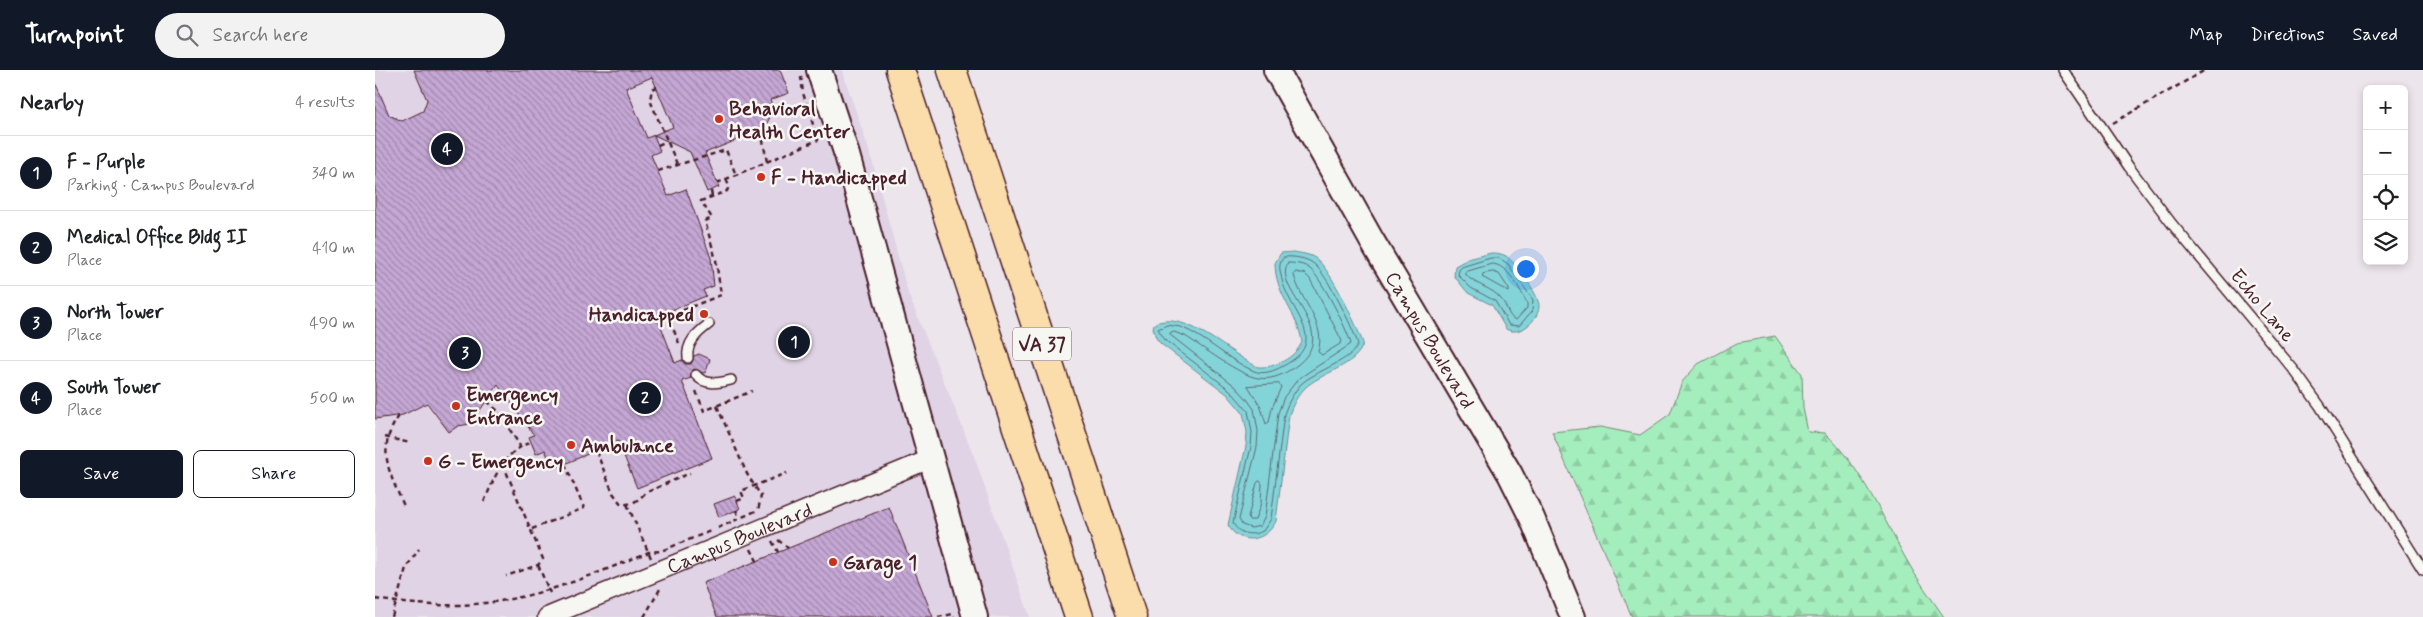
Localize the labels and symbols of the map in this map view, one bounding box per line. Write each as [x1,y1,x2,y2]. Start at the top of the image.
place label: Behavioral Health Center [729,96,851,146]
marker: Behavioral Health Center [713,113,725,125]
pin: 4 [431,130,463,168]
place label: F - Handicapped [771,165,907,192]
marker: F - Handicapped [755,171,767,183]
your location [1513,256,1539,282]
street label: Echo Lane [2223,264,2300,348]
street label: Campus Boulevard [1378,267,1480,414]
place label: Handicapped [589,302,694,329]
marker: Handicapped [698,308,710,320]
pin: 1 [778,323,810,361]
road number: VA 37 [1013,328,1071,360]
pin: 3 [449,334,481,372]
pin: 2 [629,379,661,417]
place label: Emergency Entrance [466,382,558,432]
marker: Emergency Entrance [450,400,462,412]
place label: Ambulance [581,433,674,460]
marker: Ambulance [565,439,577,451]
place label: G - Emergency [438,449,563,478]
marker: G - Emergency [422,455,434,467]
street label: Campus Boulevard [663,497,817,581]
place label: Garage 1 [843,550,917,579]
marker: Garage 1 [827,556,839,568]

